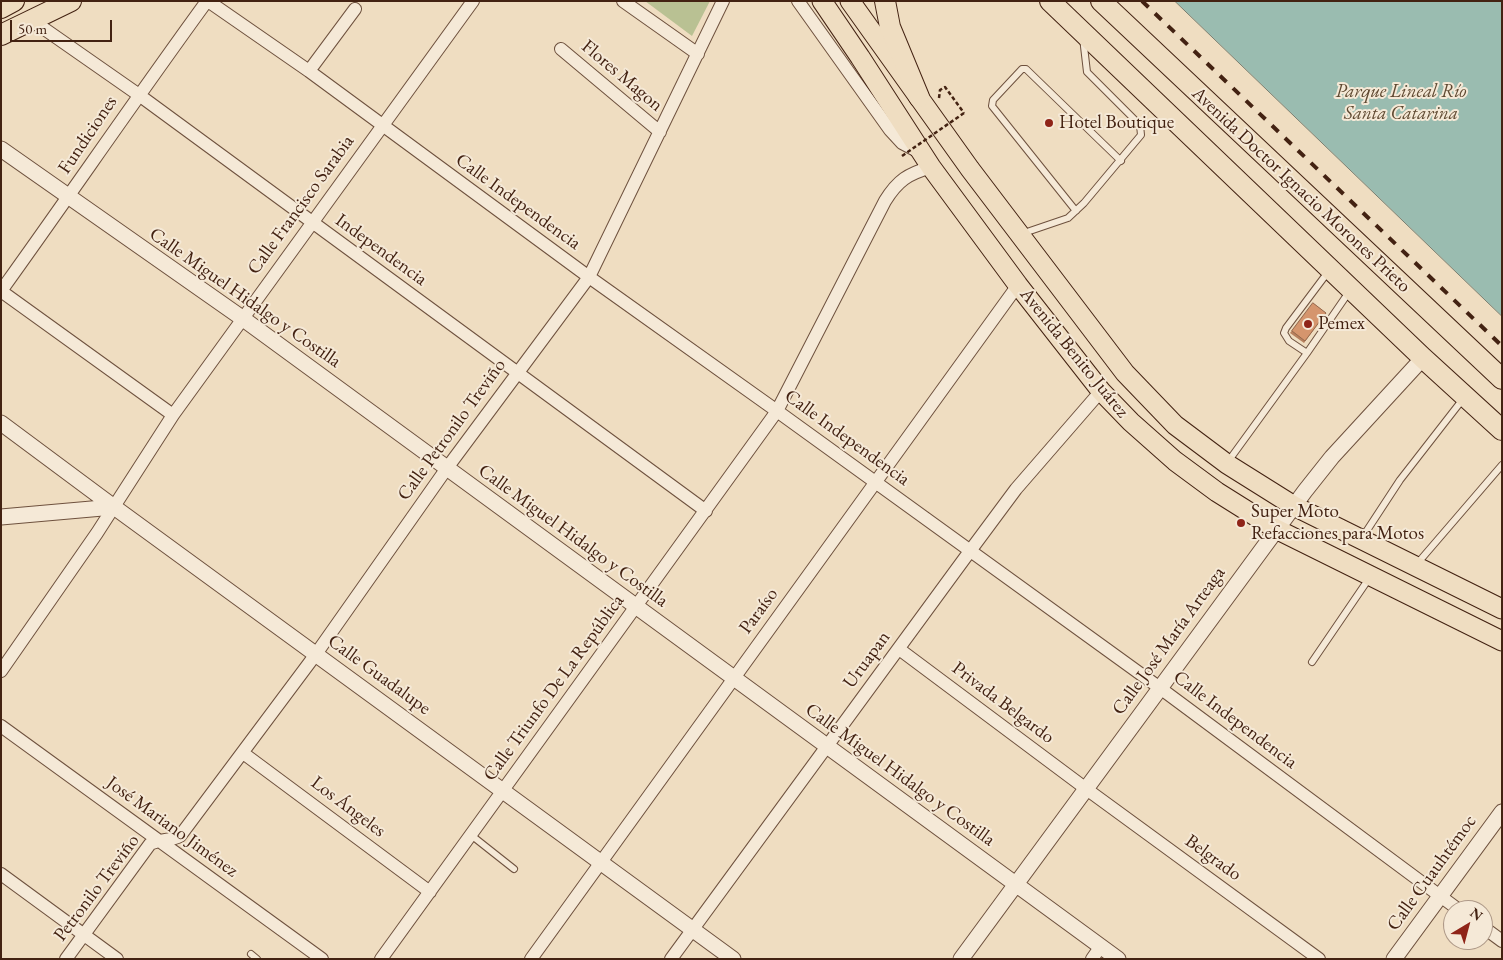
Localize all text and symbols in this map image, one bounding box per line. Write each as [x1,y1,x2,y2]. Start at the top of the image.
scale bar [12,10,115,42]
text: 50 m [18,19,47,38]
street label: Flores Magon [577,35,667,117]
park label: Parque Lineal Río Santa Catarina [1335,81,1467,125]
street label: Avenida Doctor Ignacio Morones Prieto [1187,82,1415,298]
street label: Fundiciones [54,92,122,178]
place label: Hotel Boutique [1059,112,1174,134]
marker: Hotel Boutique [1043,117,1055,129]
street label: Calle Francisco Sarabia [243,131,359,279]
street label: Calle Independencia [451,149,585,255]
street label: Independencia [331,209,431,291]
street label: Calle Miguel Hidalgo y Costilla [145,223,345,373]
street label: Avenida Benito Juárez [1015,284,1133,422]
place label: Pemex [1318,313,1365,335]
marker: Pemex [1302,318,1314,330]
street label: Calle Petronilo Treviño [393,355,511,505]
street label: Calle Independencia [780,385,914,491]
street label: Calle Miguel Hidalgo y Costilla [474,459,672,613]
place label: Super Moto Refacciones para Motos [1251,501,1424,545]
marker: Super Moto Refacciones para Motos [1235,517,1247,529]
street label: Calle José María Arteaga [1108,562,1230,720]
street label: Paraíso [735,584,783,638]
street label: Calle Triunfo De La República [479,590,629,786]
street label: Uruapan [839,627,895,693]
street label: Calle Guadalupe [323,630,435,720]
street label: Privada Belgardo [947,657,1059,749]
street label: Calle Independencia [1169,666,1301,774]
street label: Calle Miguel Hidalgo y Costilla [801,698,999,852]
street label: José Mariano Jiménez [102,772,242,882]
street label: Los Ángeles [306,772,390,842]
street label: Calle Cuauhtémoc [1382,811,1482,935]
street label: Petronilo Treviño [49,830,145,946]
street label: Belgrado [1180,830,1246,886]
north arrow [1443,900,1493,950]
text: N [1466,903,1486,924]

